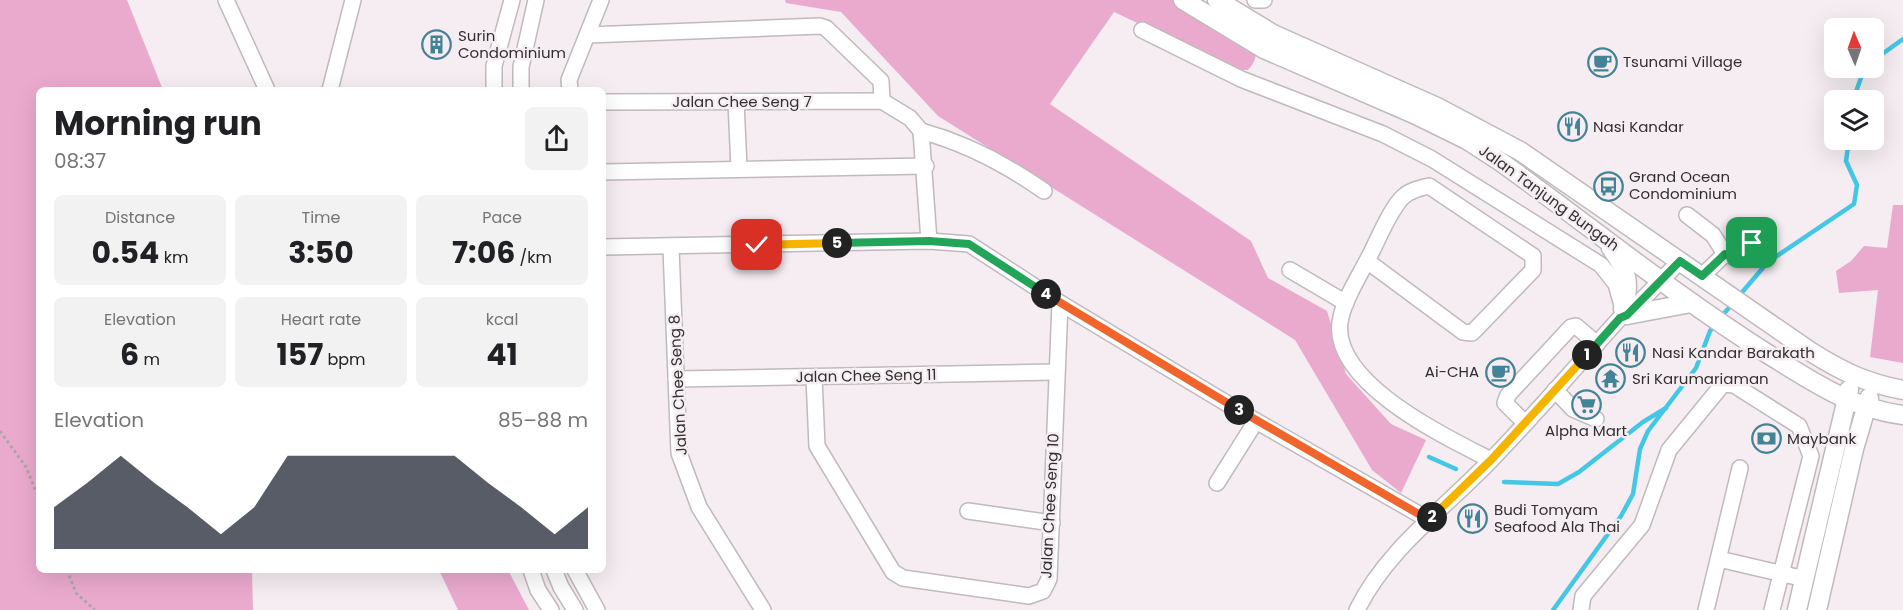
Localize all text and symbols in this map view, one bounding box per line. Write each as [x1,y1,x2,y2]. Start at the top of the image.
north arrow [1824,18,1884,78]
map controls [1824,18,1884,150]
place label: Surin Condominium [458,25,566,63]
building icon: Surin Condominium [421,29,453,61]
cafe icon: Tsunami Village [1586,46,1618,78]
place label: Tsunami Village [1623,51,1742,72]
button: layers [1824,90,1884,150]
street label: Jalan Chee Seng 7 [672,91,812,112]
text: Morning run [54,100,262,147]
button: share [525,107,588,170]
restaurant icon: Nasi Kandar [1556,111,1588,143]
place label: Nasi Kandar [1593,116,1684,137]
street label: Jalan Tanjung Bungah [1475,140,1624,256]
text: 08:37 [54,147,106,175]
place label: Grand Ocean Condominium [1629,166,1737,204]
bus stop icon: Grand Ocean Condominium [1592,170,1624,202]
text: Distance [105,206,175,229]
text: Time [302,206,341,229]
text: Pace [482,206,522,229]
pin [1726,217,1777,268]
pin [731,219,782,270]
icon: arrive [1735,226,1768,259]
icon: check [740,228,773,261]
pin: 5 [822,228,852,258]
text: 0.54 [92,231,159,274]
text: 3:50 [288,231,354,274]
text: 7:06 [452,231,515,274]
text: 5 [832,231,842,254]
text: km [159,246,188,269]
text: /km [515,246,552,269]
pin: 4 [1031,279,1061,309]
text: 4 [1041,282,1051,305]
text: Elevation [104,308,176,331]
text: Heart rate [281,308,361,331]
text: kcal [486,308,518,331]
street label: Jalan Chee Seng 8 [663,314,692,456]
text: 6 [120,333,139,376]
text: 157 [276,333,323,376]
text: 41 [486,333,518,376]
restaurant icon: Nasi Kandar Barakath [1615,337,1647,369]
pin: 1 [1572,340,1602,370]
place label: Nasi Kandar Barakath [1652,342,1815,363]
text: 1 [1584,343,1590,366]
text: m [139,348,160,371]
text: bpm [323,348,366,371]
cafe icon: Ai-CHA [1484,356,1516,388]
place label: Ai-CHA [1425,361,1479,382]
temple icon: Sri Karumariaman [1595,363,1627,395]
street label: Jalan Chee Seng 11 [795,364,937,387]
place label: Sri Karumariaman [1632,368,1769,389]
supermarket icon: Alpha Mart [1570,388,1602,420]
pin: 3 [1224,395,1254,425]
text: 3 [1234,398,1244,421]
text: Elevation [54,406,144,434]
text: 85–88 m [498,406,588,434]
place label: Alpha Mart [1545,420,1627,441]
bank icon: Maybank [1750,423,1782,455]
place label: Maybank [1787,428,1856,449]
street label: Jalan Chee Seng 10 [1035,433,1064,579]
place label: Budi Tomyam Seafood Ala Thai [1494,499,1620,537]
pin: 2 [1417,502,1447,532]
restaurant icon: Budi Tomyam Seafood Ala Thai [1457,503,1489,535]
text: 2 [1427,505,1437,528]

